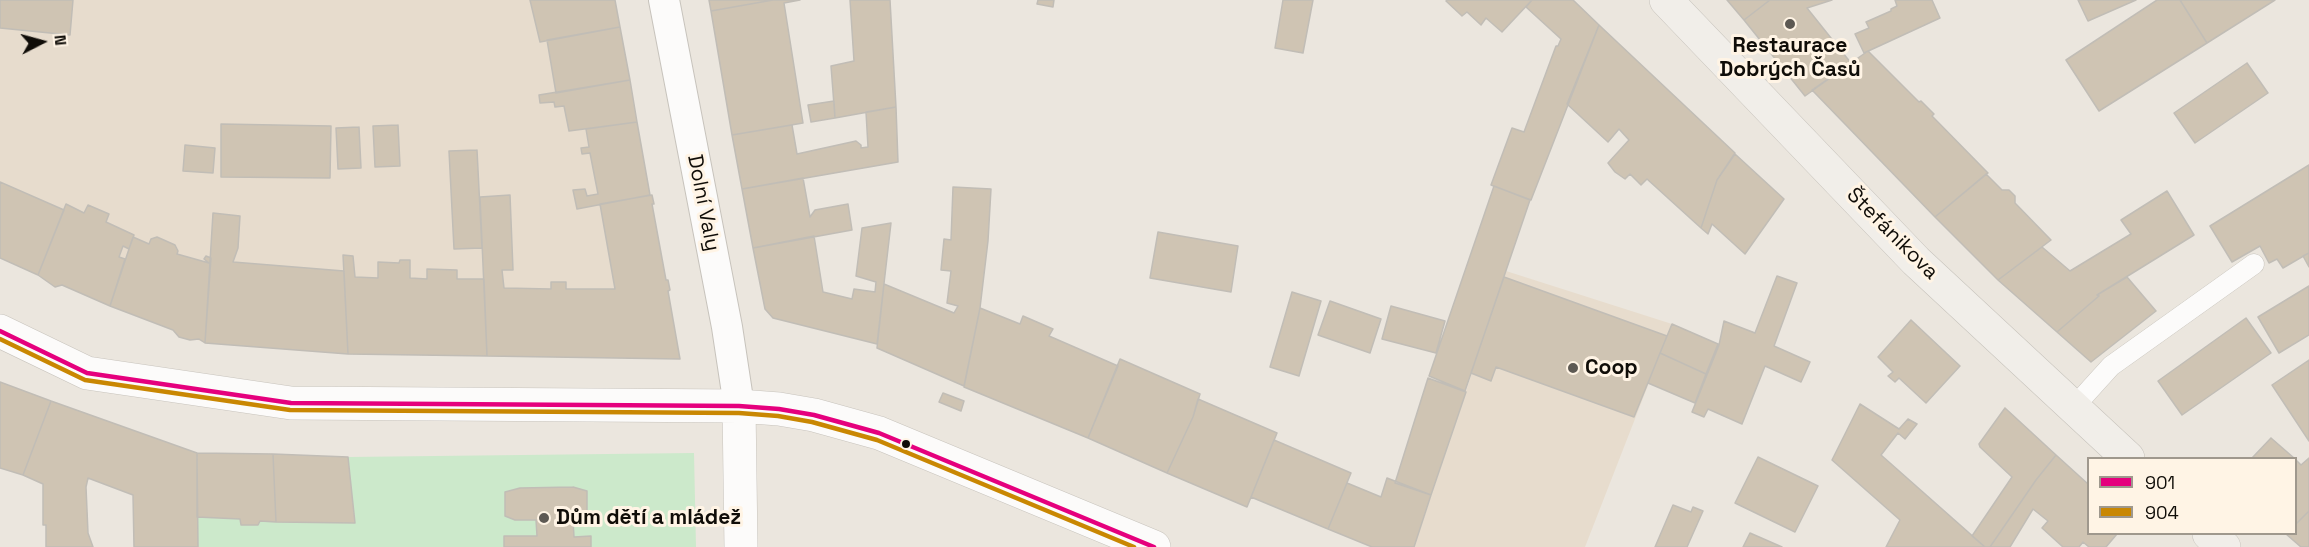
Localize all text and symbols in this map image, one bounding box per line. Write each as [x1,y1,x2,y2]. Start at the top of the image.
north arrow [12,12,72,72]
marker: Restaurace Dobrých Časů [1783,17,1797,31]
place label: Restaurace Dobrých Časů [1719,33,1861,83]
text: N [49,34,71,46]
street label: Dolní Valy [681,153,725,253]
street label: Štefánikova [1841,183,1943,285]
place label: Coop [1585,355,1638,381]
marker: Coop [1566,361,1580,375]
unlabelled marker [900,438,912,450]
legend [2087,457,2297,535]
text: 901 [2145,471,2175,494]
text: 904 [2145,501,2179,524]
place label: Dům dětí a mládež [556,505,741,531]
marker: Dům dětí a mládež [537,511,551,525]

